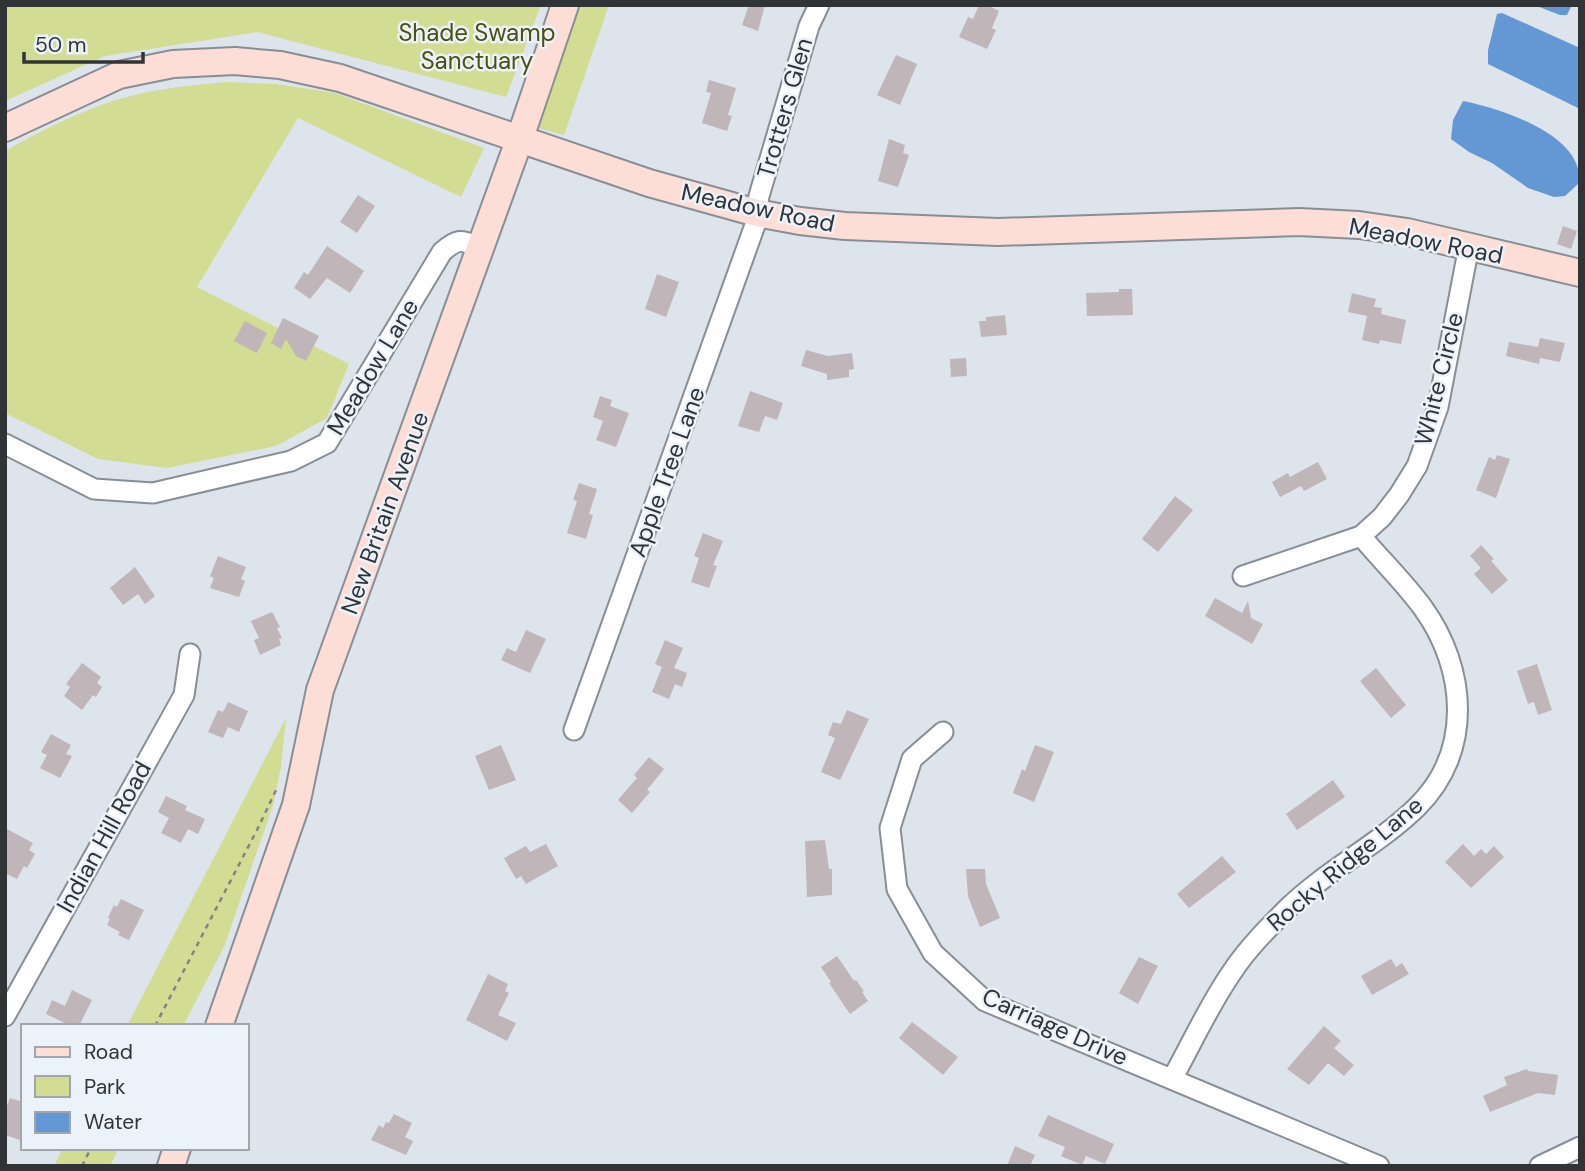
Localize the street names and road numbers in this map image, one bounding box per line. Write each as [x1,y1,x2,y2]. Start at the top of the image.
street label: Trotters Glen [750,34,819,182]
street label: Meadow Road [678,176,838,239]
street label: Meadow Road [1346,210,1506,271]
street label: Meadow Lane [320,293,425,441]
street label: White Circle [1407,309,1470,449]
street label: Apple Tree Lane [621,383,712,561]
street label: New Britain Avenue [333,407,436,618]
street label: Indian Hill Road [49,756,158,918]
street label: Rocky Ridge Lane [1260,789,1429,938]
street label: Carriage Drive [977,981,1133,1073]

